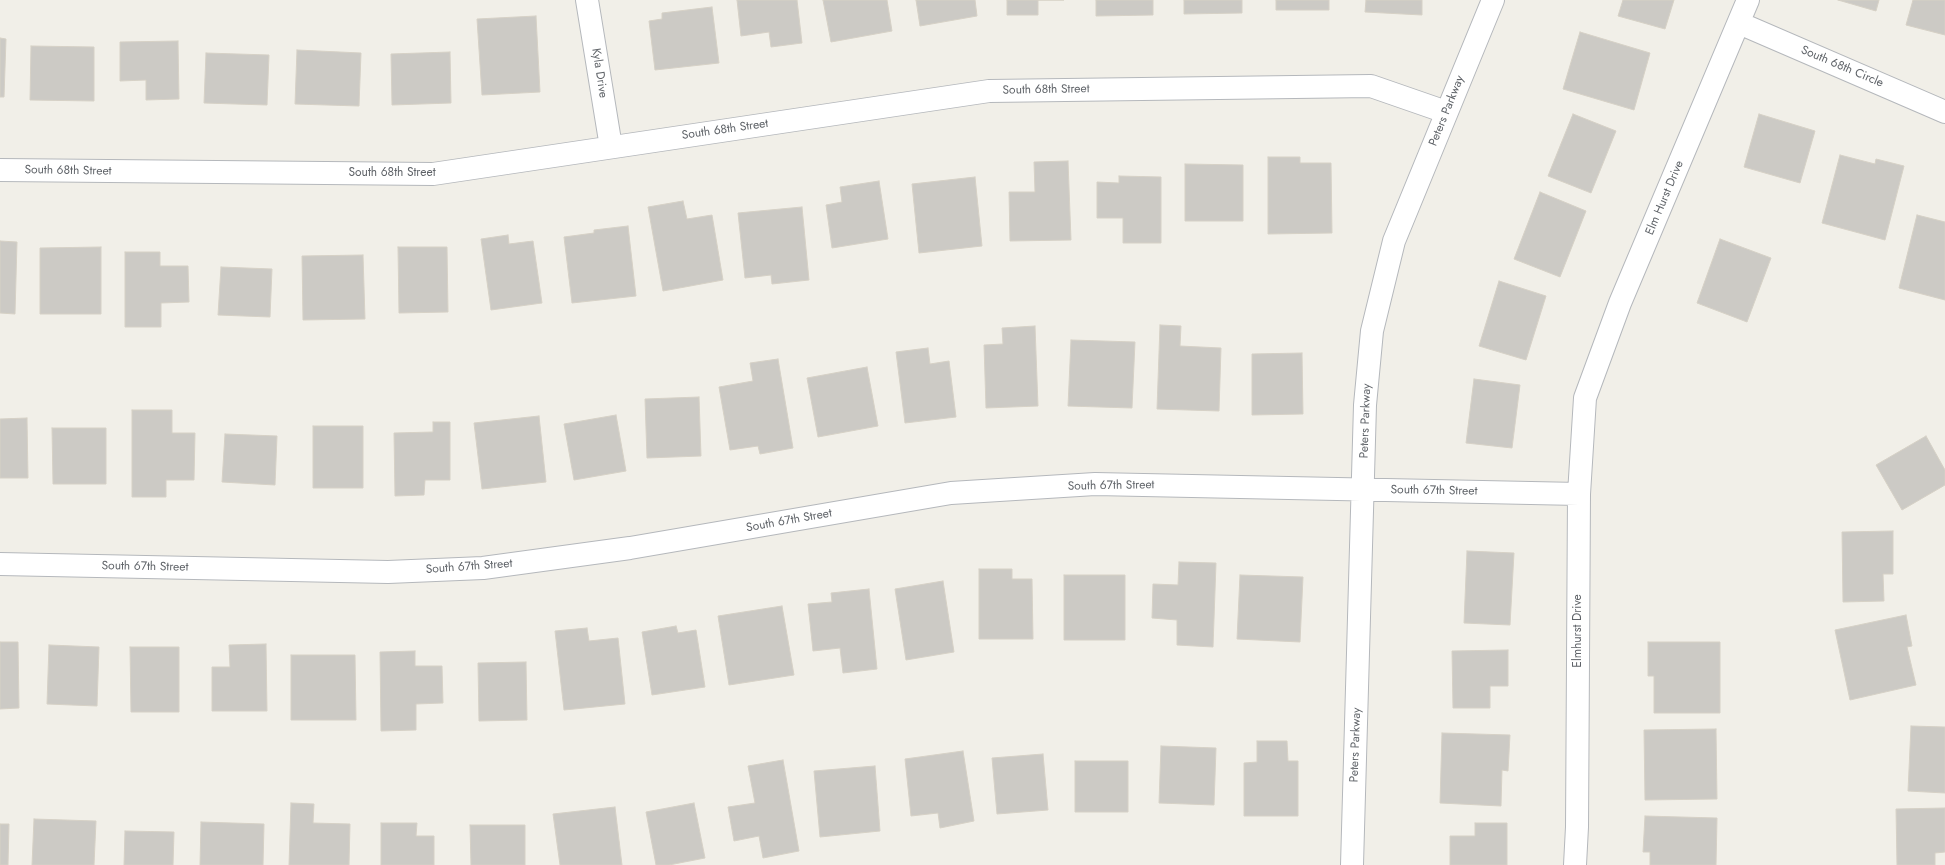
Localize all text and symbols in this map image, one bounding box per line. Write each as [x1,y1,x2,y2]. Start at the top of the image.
street label: South 68th Circle [1798,43,1886,91]
street label: Kyla Drive [588,47,610,99]
street label: Peters Parkway [1426,74,1468,148]
street label: South 68th Street [1002,82,1090,98]
street label: South 68th Street [681,117,769,143]
street label: Elm Hurst Drive [1643,159,1687,237]
street label: South 68th Street [24,163,112,179]
street label: South 68th Street [348,166,436,180]
street label: Peters Parkway [1358,383,1374,459]
street label: South 67th Street [1067,478,1155,494]
street label: South 67th Street [1390,483,1478,499]
street label: South 67th Street [745,506,833,536]
street label: South 67th Street [425,557,513,577]
street label: South 67th Street [101,559,189,575]
street label: Elmhurst Drive [1571,594,1585,668]
street label: Peters Parkway [1348,707,1364,783]

